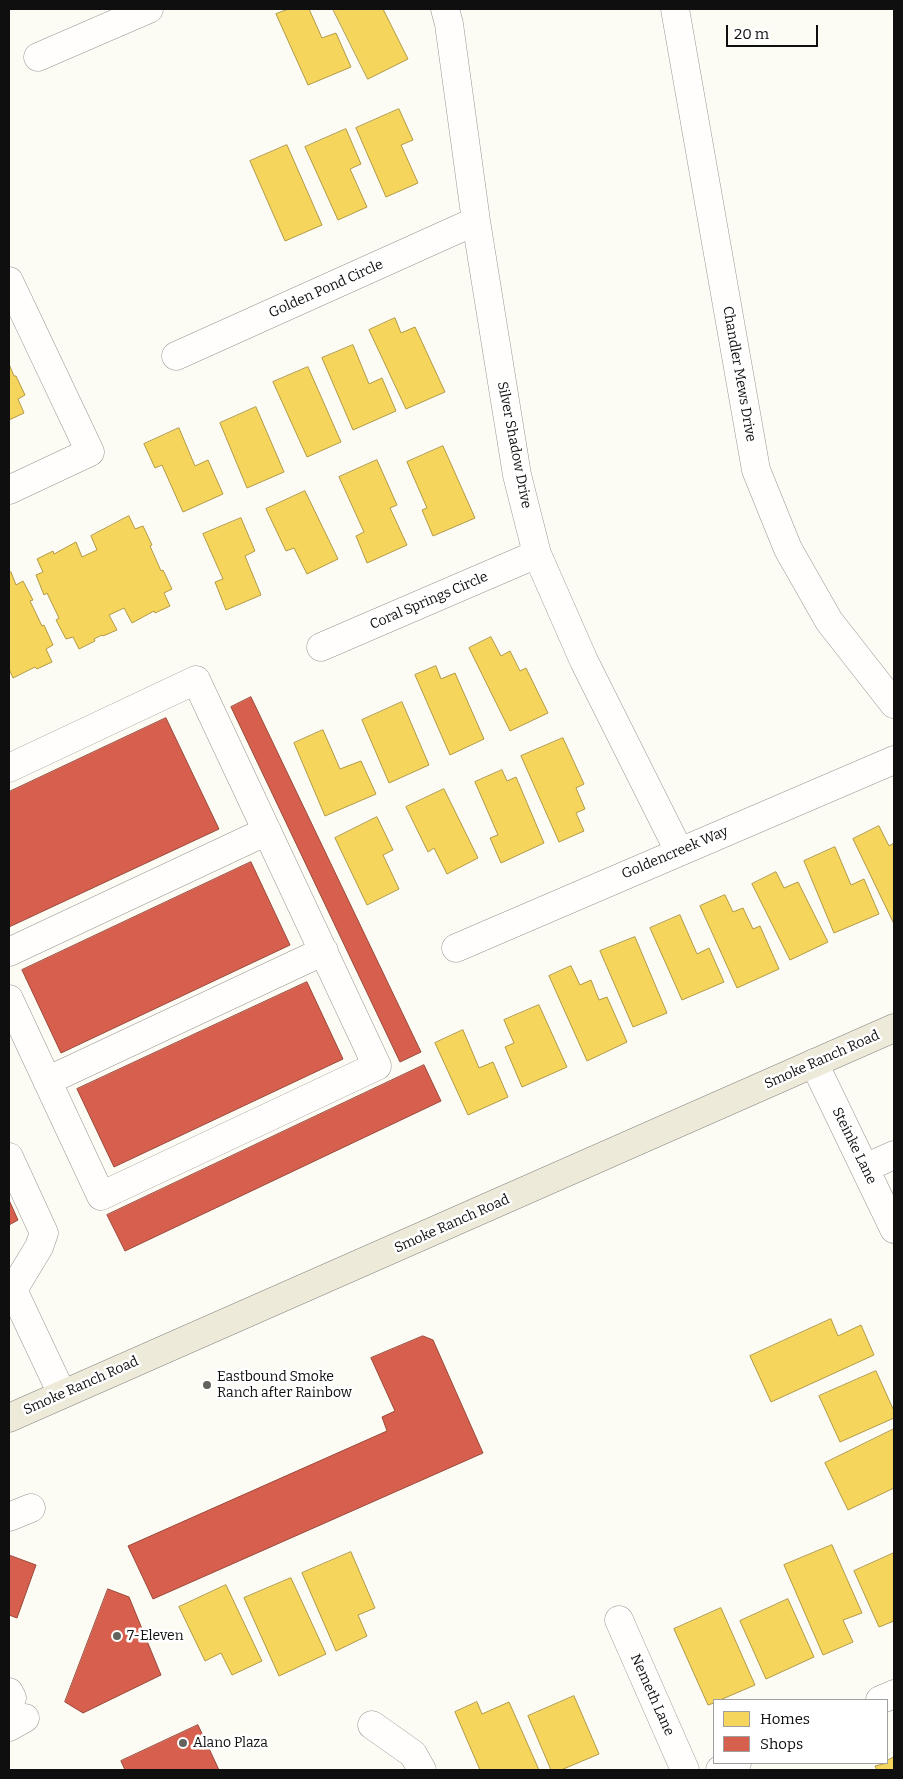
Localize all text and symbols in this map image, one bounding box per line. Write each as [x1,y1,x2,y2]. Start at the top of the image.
scale bar [728,15,820,47]
text: 20 m [734,25,769,43]
street label: Golden Pond Circle [266,256,386,322]
street label: Chandler Mews Drive [719,305,759,443]
street label: Silver Shadow Drive [493,380,535,510]
street label: Coral Springs Circle [367,569,491,633]
street label: Goldencreek Way [619,823,731,883]
street label: Smoke Ranch Road [762,1027,882,1093]
street label: Steinke Lane [828,1105,880,1187]
street label: Smoke Ranch Road [392,1191,512,1257]
street label: Smoke Ranch Road [21,1353,141,1419]
place label: Eastbound Smoke Ranch after Rainbow [217,1369,352,1401]
marker: Eastbound Smoke Ranch after Rainbow [201,1379,213,1391]
place label: 7-Eleven [127,1628,184,1644]
marker: 7-Eleven [111,1630,123,1642]
street label: Nemeth Lane [626,1652,678,1738]
legend [713,1699,888,1764]
text: Homes [760,1710,810,1728]
place label: Alano Plaza [193,1735,268,1751]
text: Shops [760,1735,803,1753]
marker: Alano Plaza [177,1737,189,1749]

